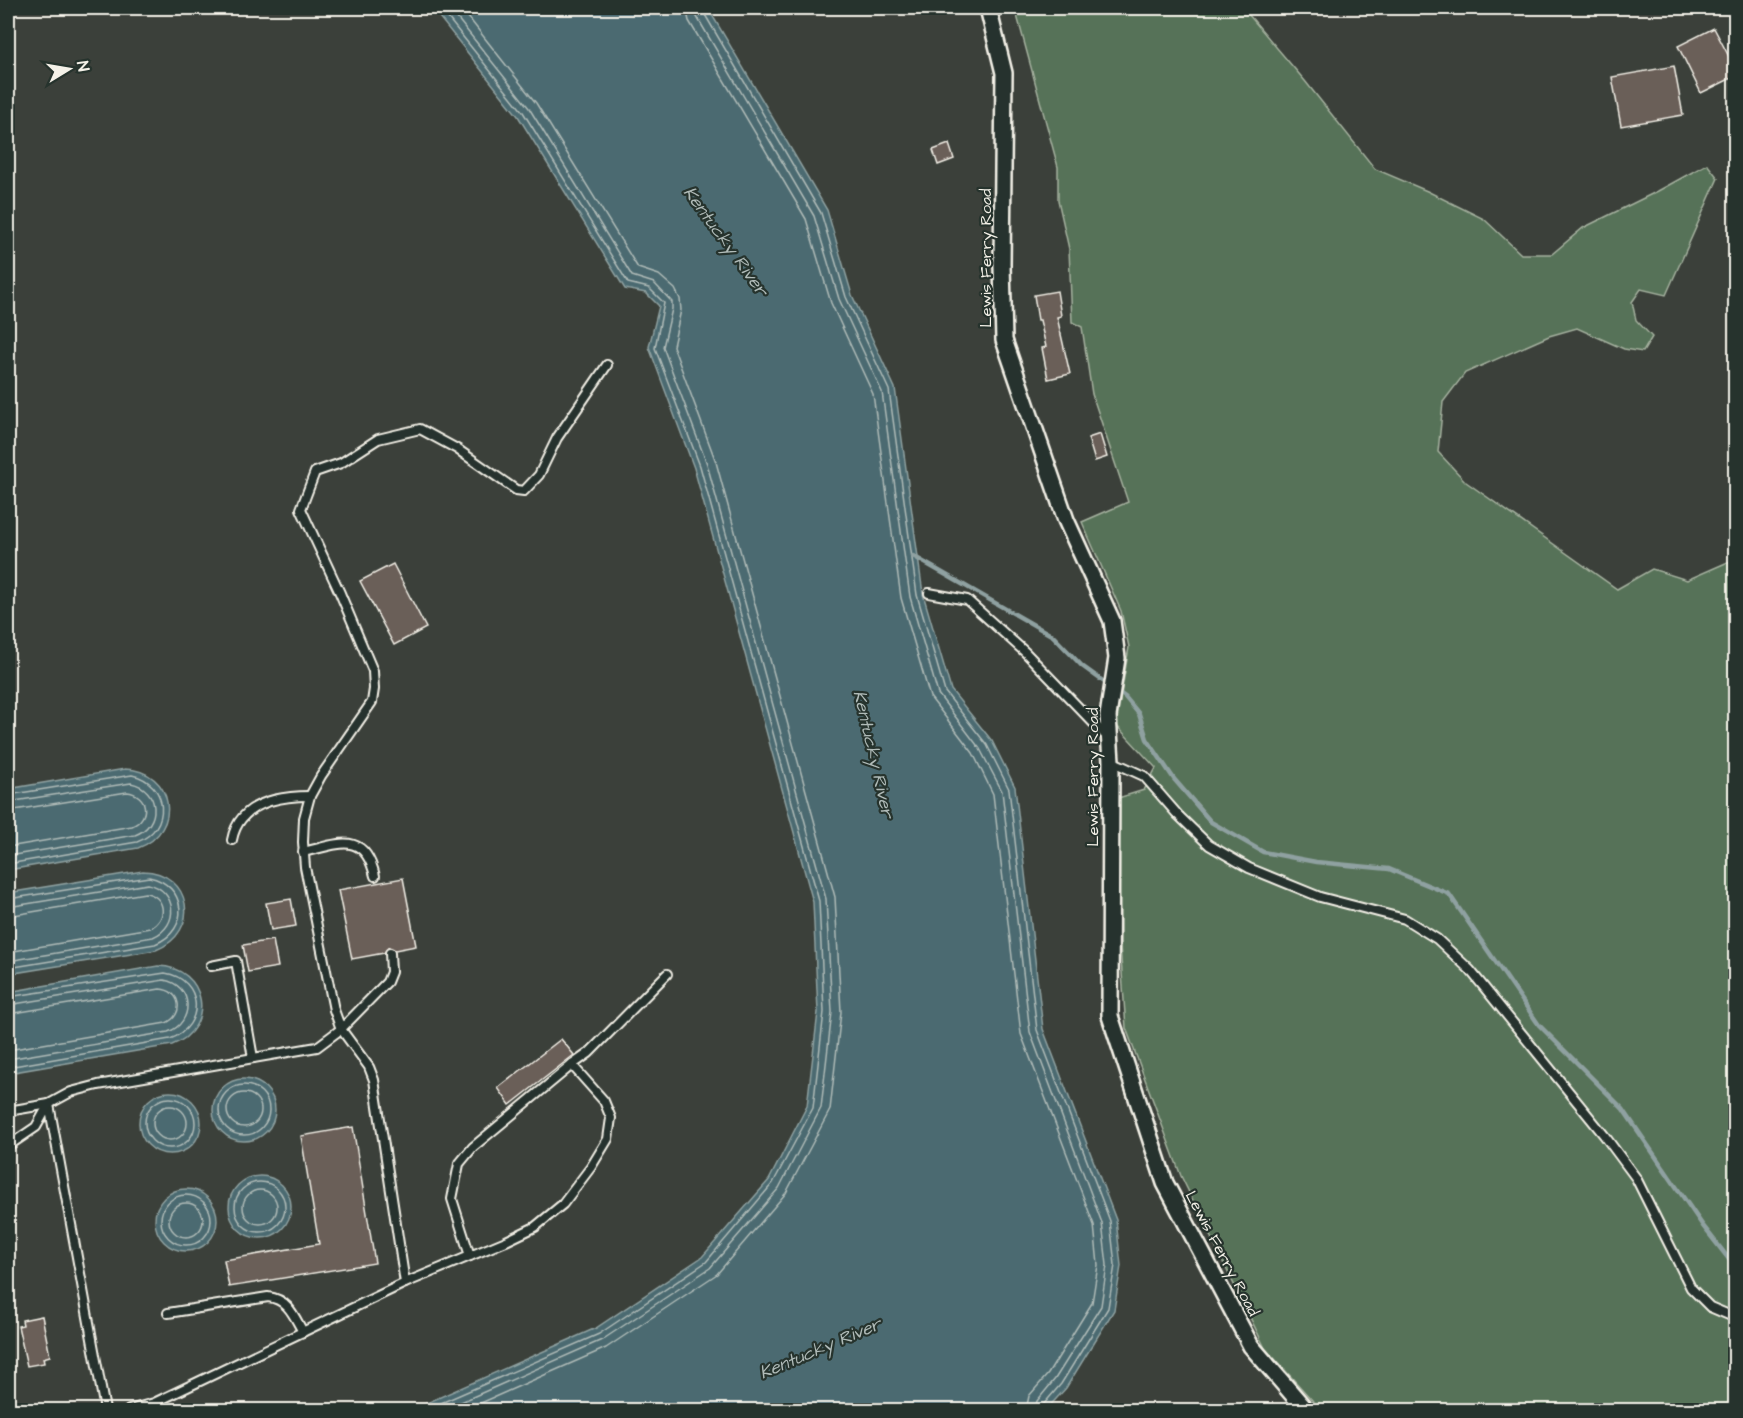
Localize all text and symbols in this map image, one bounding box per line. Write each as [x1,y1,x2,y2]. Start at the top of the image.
north arrow [39,39,99,99]
text: N [71,59,94,73]
water label: Kentucky River [676,181,775,304]
street label: Lewis Ferry Road [975,189,998,327]
water label: Kentucky River [846,688,901,823]
street label: Lewis Ferry Road [1082,708,1105,846]
street label: Lewis Ferry Road [1179,1187,1264,1320]
water label: Kentucky River [755,1311,887,1386]

